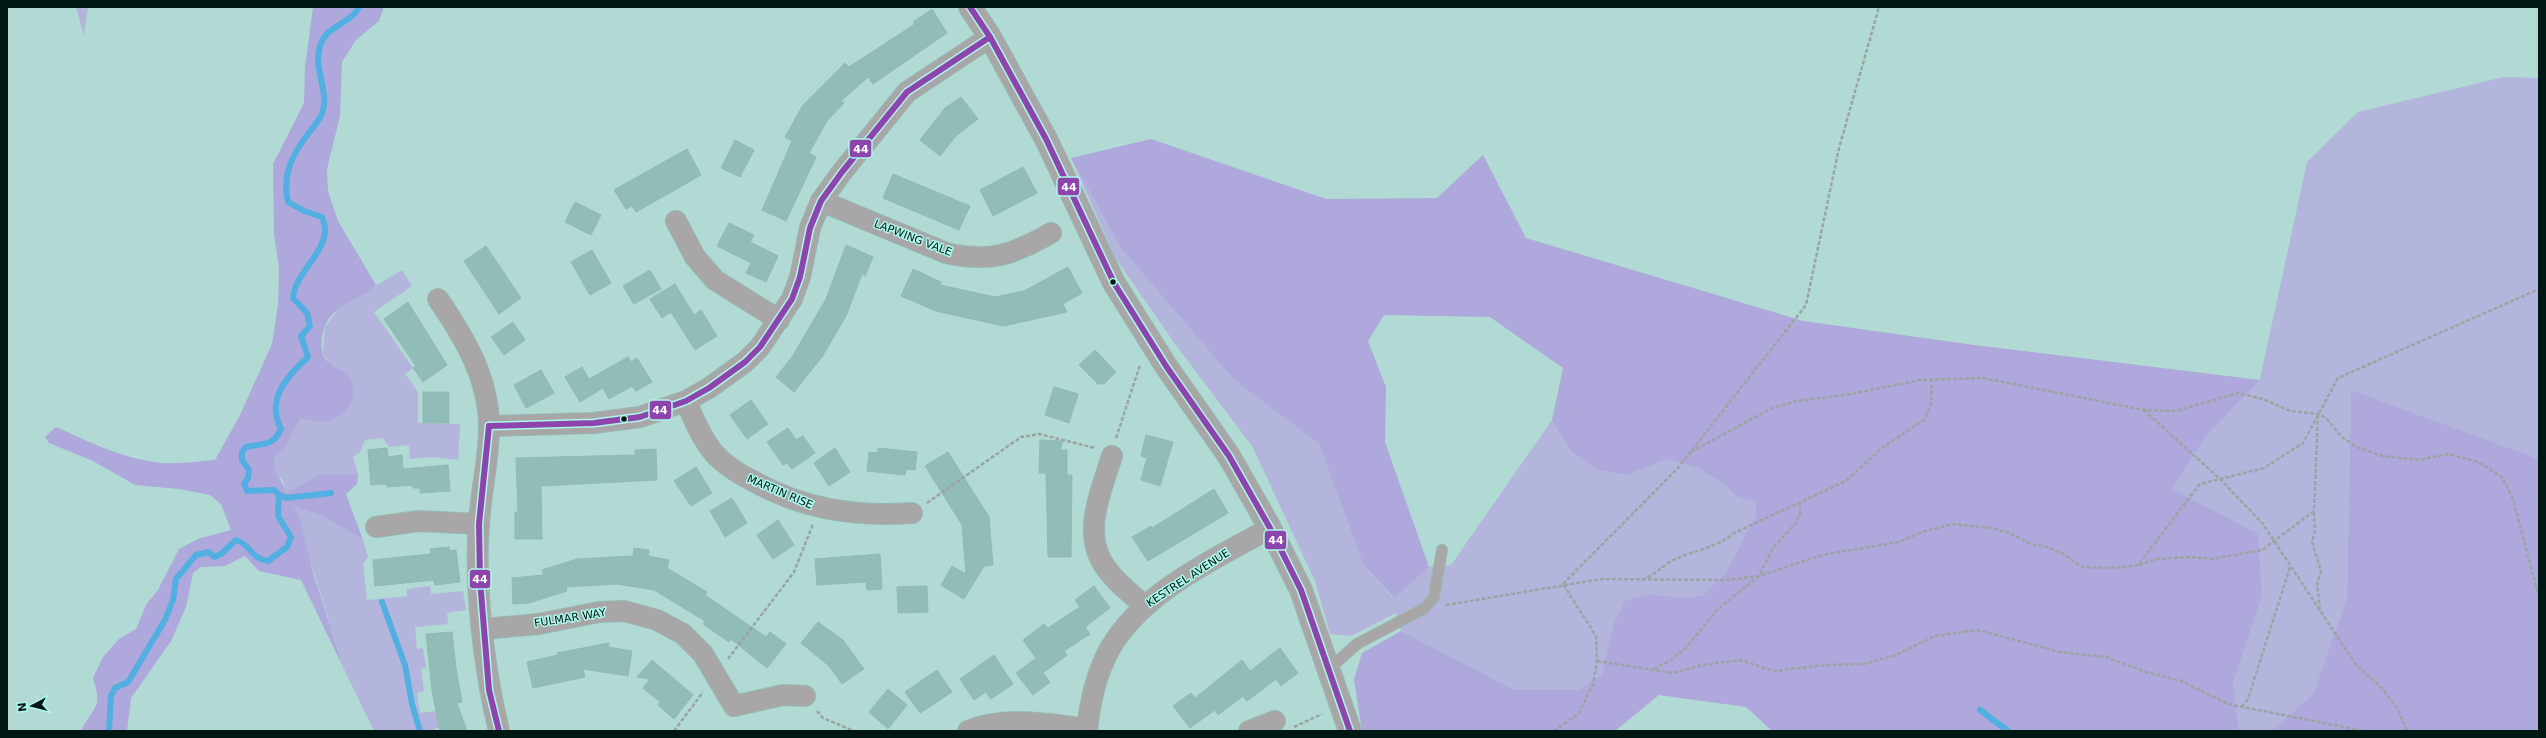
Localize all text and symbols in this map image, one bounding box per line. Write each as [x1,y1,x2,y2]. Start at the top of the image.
line badge: 44 [849,139,872,158]
text: 44 [853,143,869,156]
line badge: 44 [1057,177,1080,196]
text: 44 [1061,181,1077,194]
street label: LAPWING VALE [872,217,954,259]
unlabelled marker [1108,277,1118,287]
line badge: 44 [649,400,672,420]
text: 44 [652,404,668,417]
unlabelled marker [619,414,629,424]
street label: MARTIN RISE [745,472,815,512]
line badge: 44 [1264,530,1287,550]
text: 44 [1268,534,1284,547]
street label: KESTREL AVENUE [1144,546,1232,610]
line badge: 44 [469,569,491,589]
text: 44 [472,573,488,586]
street label: FULMAR WAY [533,606,607,630]
north arrow [12,686,52,726]
text: N [16,702,30,713]

